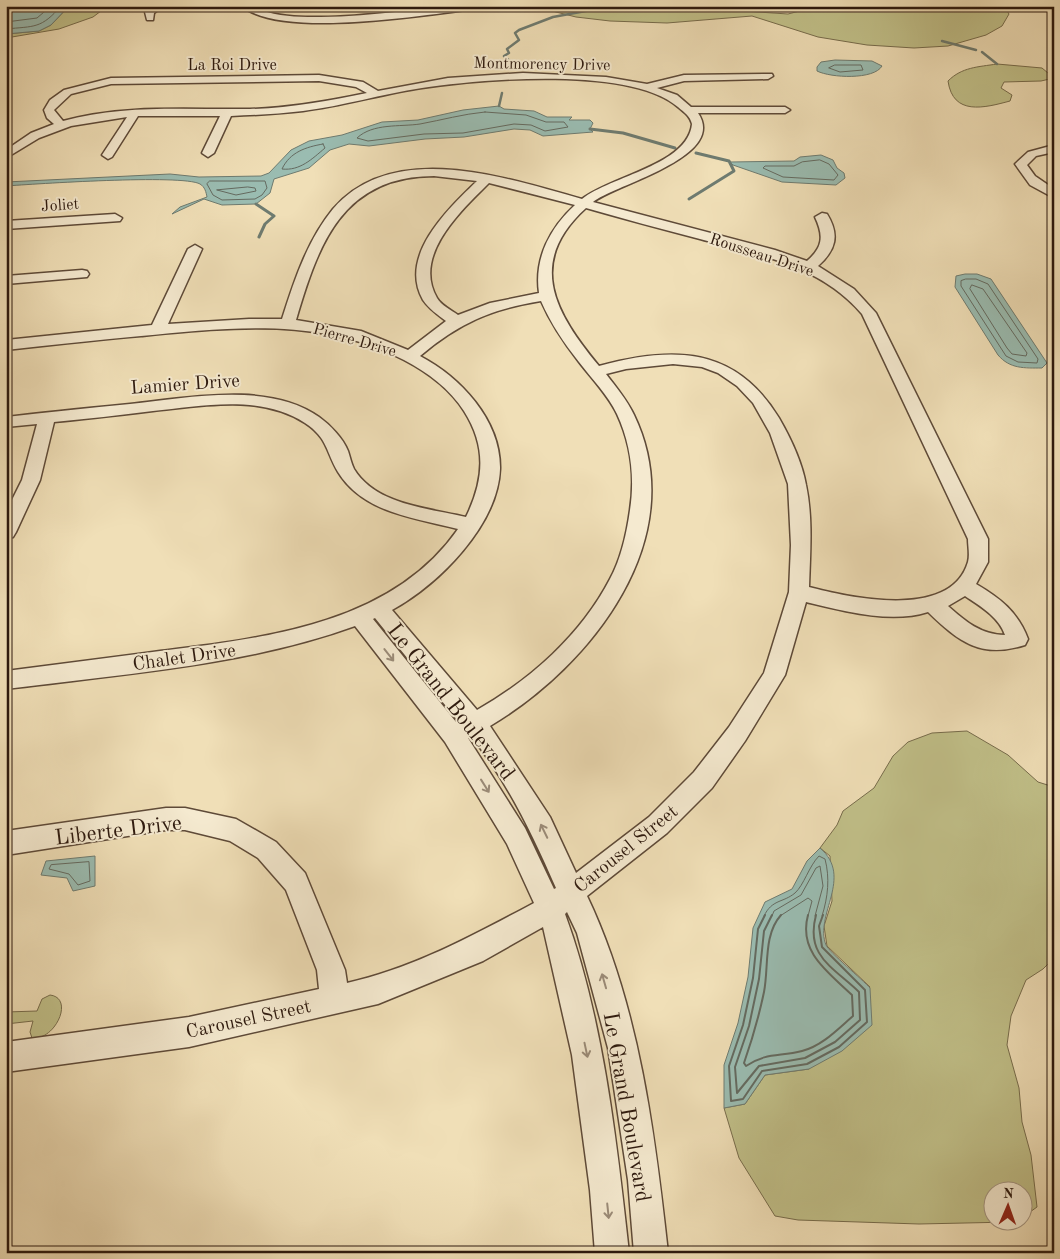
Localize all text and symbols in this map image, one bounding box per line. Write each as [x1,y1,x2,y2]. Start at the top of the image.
street label: Montmorency Drive [473,56,611,74]
street label: La Roi Drive [187,58,277,74]
street label: Joliet [41,197,80,215]
street label: Rousseau Drive [707,232,815,280]
street label: Pierre Drive [311,321,398,360]
street label: Lamier Drive [130,372,241,399]
street label: Le Grand Boulevard [382,620,518,785]
street label: Chalet Drive [132,642,237,675]
one-way arrow [384,648,395,661]
one-way arrow [479,779,490,793]
street label: Carousel Street [571,803,682,897]
street label: Liberte Drive [53,812,183,850]
one-way arrow [539,824,548,839]
one-way arrow [599,973,608,989]
street label: Carousel Street [184,998,313,1043]
street label: Le Grand Boulevard [598,1011,654,1204]
one-way arrow [582,1041,591,1057]
north arrow [982,1182,1032,1232]
text: N [1003,1187,1014,1201]
one-way arrow [603,1202,613,1218]

